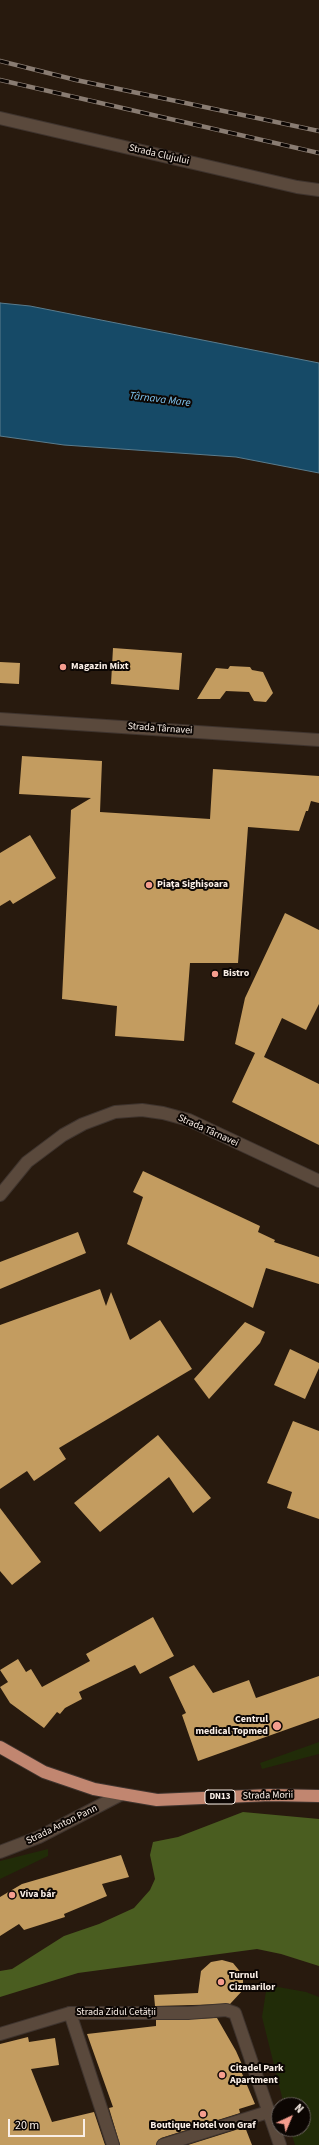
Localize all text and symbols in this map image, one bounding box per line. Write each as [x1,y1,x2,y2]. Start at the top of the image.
street label: Strada Clujului [128,142,190,168]
water label: Târnava Mare [129,390,191,410]
place label: Magazin Mixt [71,661,128,673]
marker: Magazin Mixt [58,662,68,672]
street label: Strada Târnavei [127,721,193,737]
place label: Piața Sighișoara [157,879,228,891]
marker: Piața Sighișoara [144,880,154,890]
place label: Bistro [223,968,249,980]
marker: Bistro [210,969,220,979]
street label: Strada Târnavei [176,1112,240,1150]
place label: Centrul medical Topmed [195,1714,268,1738]
marker: Centrul medical Topmed [271,1720,283,1732]
road number: DN13 [205,1790,235,1804]
street label: Strada Morii [243,1790,293,1802]
street label: Strada Anton Pann [24,1803,100,1847]
place label: Viva bár [20,1889,55,1901]
marker: Viva bár [7,1890,17,1900]
place label: Turnul Cizmarilor [229,1970,275,1994]
marker: Turnul Cizmarilor [216,1977,226,1987]
street label: Strada Zidul Cetății [76,2007,156,2019]
place label: Citadel Park Apartment [230,2063,284,2086]
marker: Citadel Park Apartment [217,2070,227,2080]
north arrow [271,2097,311,2137]
text: N [291,2101,307,2117]
marker: Boutique Hotel von Graf [198,2109,208,2119]
scale bar [10,2111,87,2137]
text: 20 m [15,2117,39,2134]
place label: Boutique Hotel von Graf [150,2120,256,2132]

